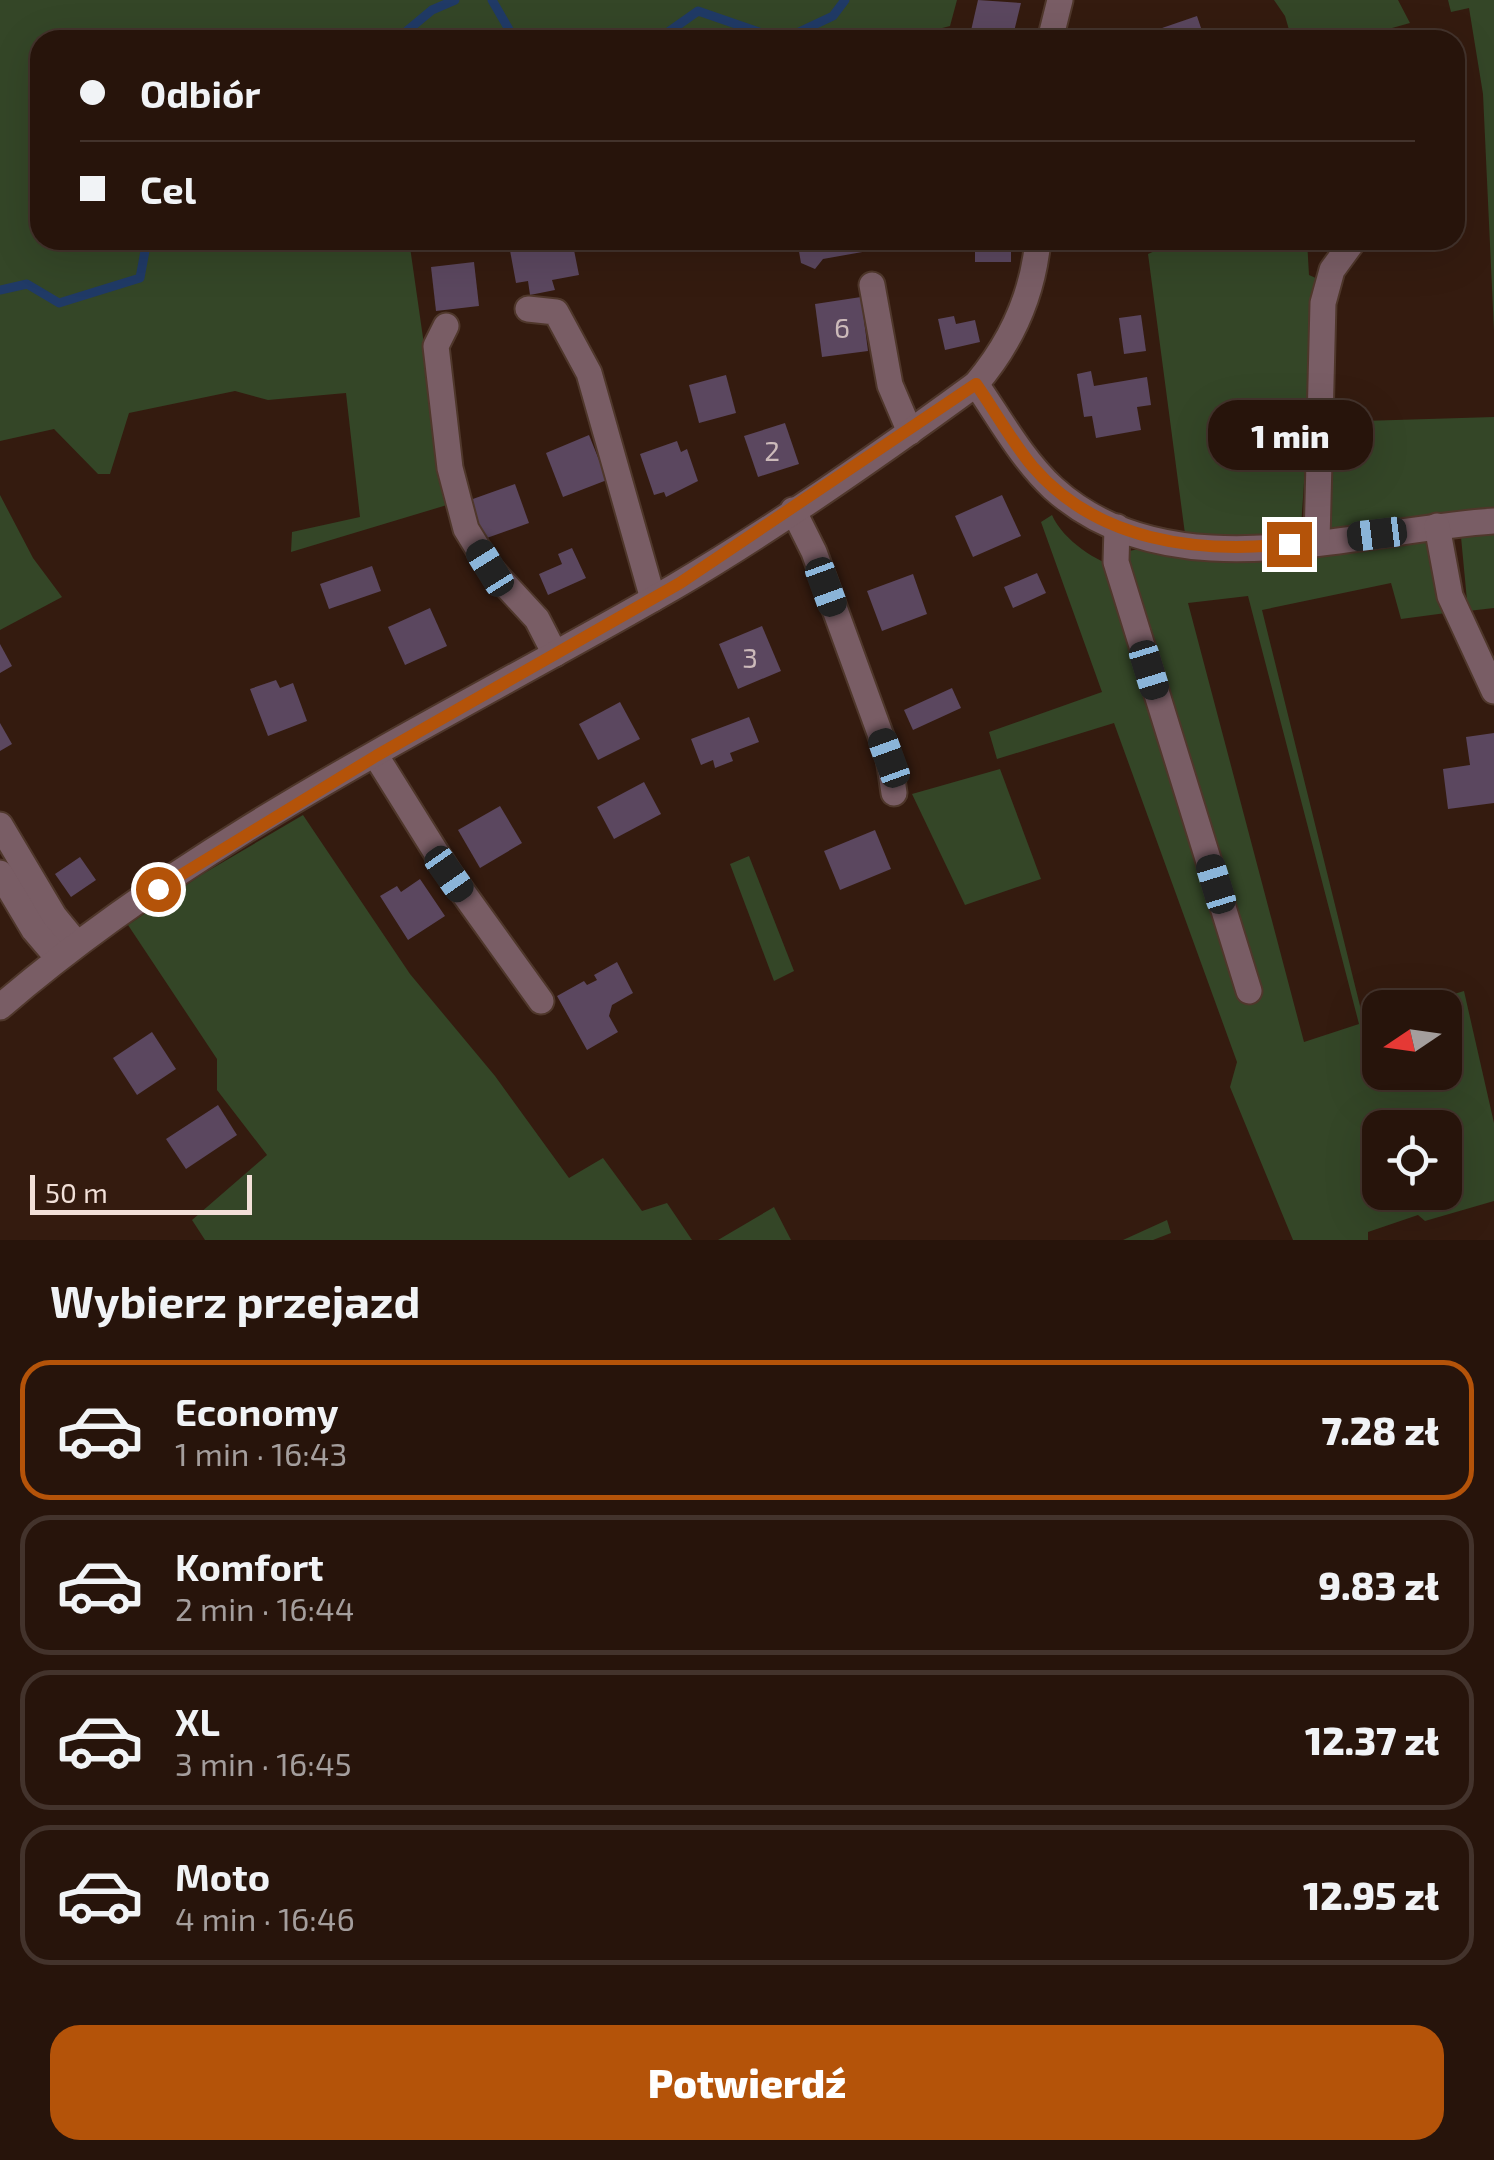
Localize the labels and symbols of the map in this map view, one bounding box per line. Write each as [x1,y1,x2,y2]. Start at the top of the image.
house number: 6 [834,310,850,344]
callout: 1 min [1206,399,1372,469]
house number: 2 [764,433,780,467]
car [1345,515,1409,553]
route end [1267,522,1312,567]
car [461,535,519,601]
car [802,554,850,620]
car [1126,637,1172,703]
house number: 3 [742,640,758,674]
car [865,725,913,791]
car [420,841,478,907]
car [1193,851,1239,917]
route start [136,867,181,912]
north arrow [1362,990,1462,1090]
scale bar [30,1170,252,1214]

